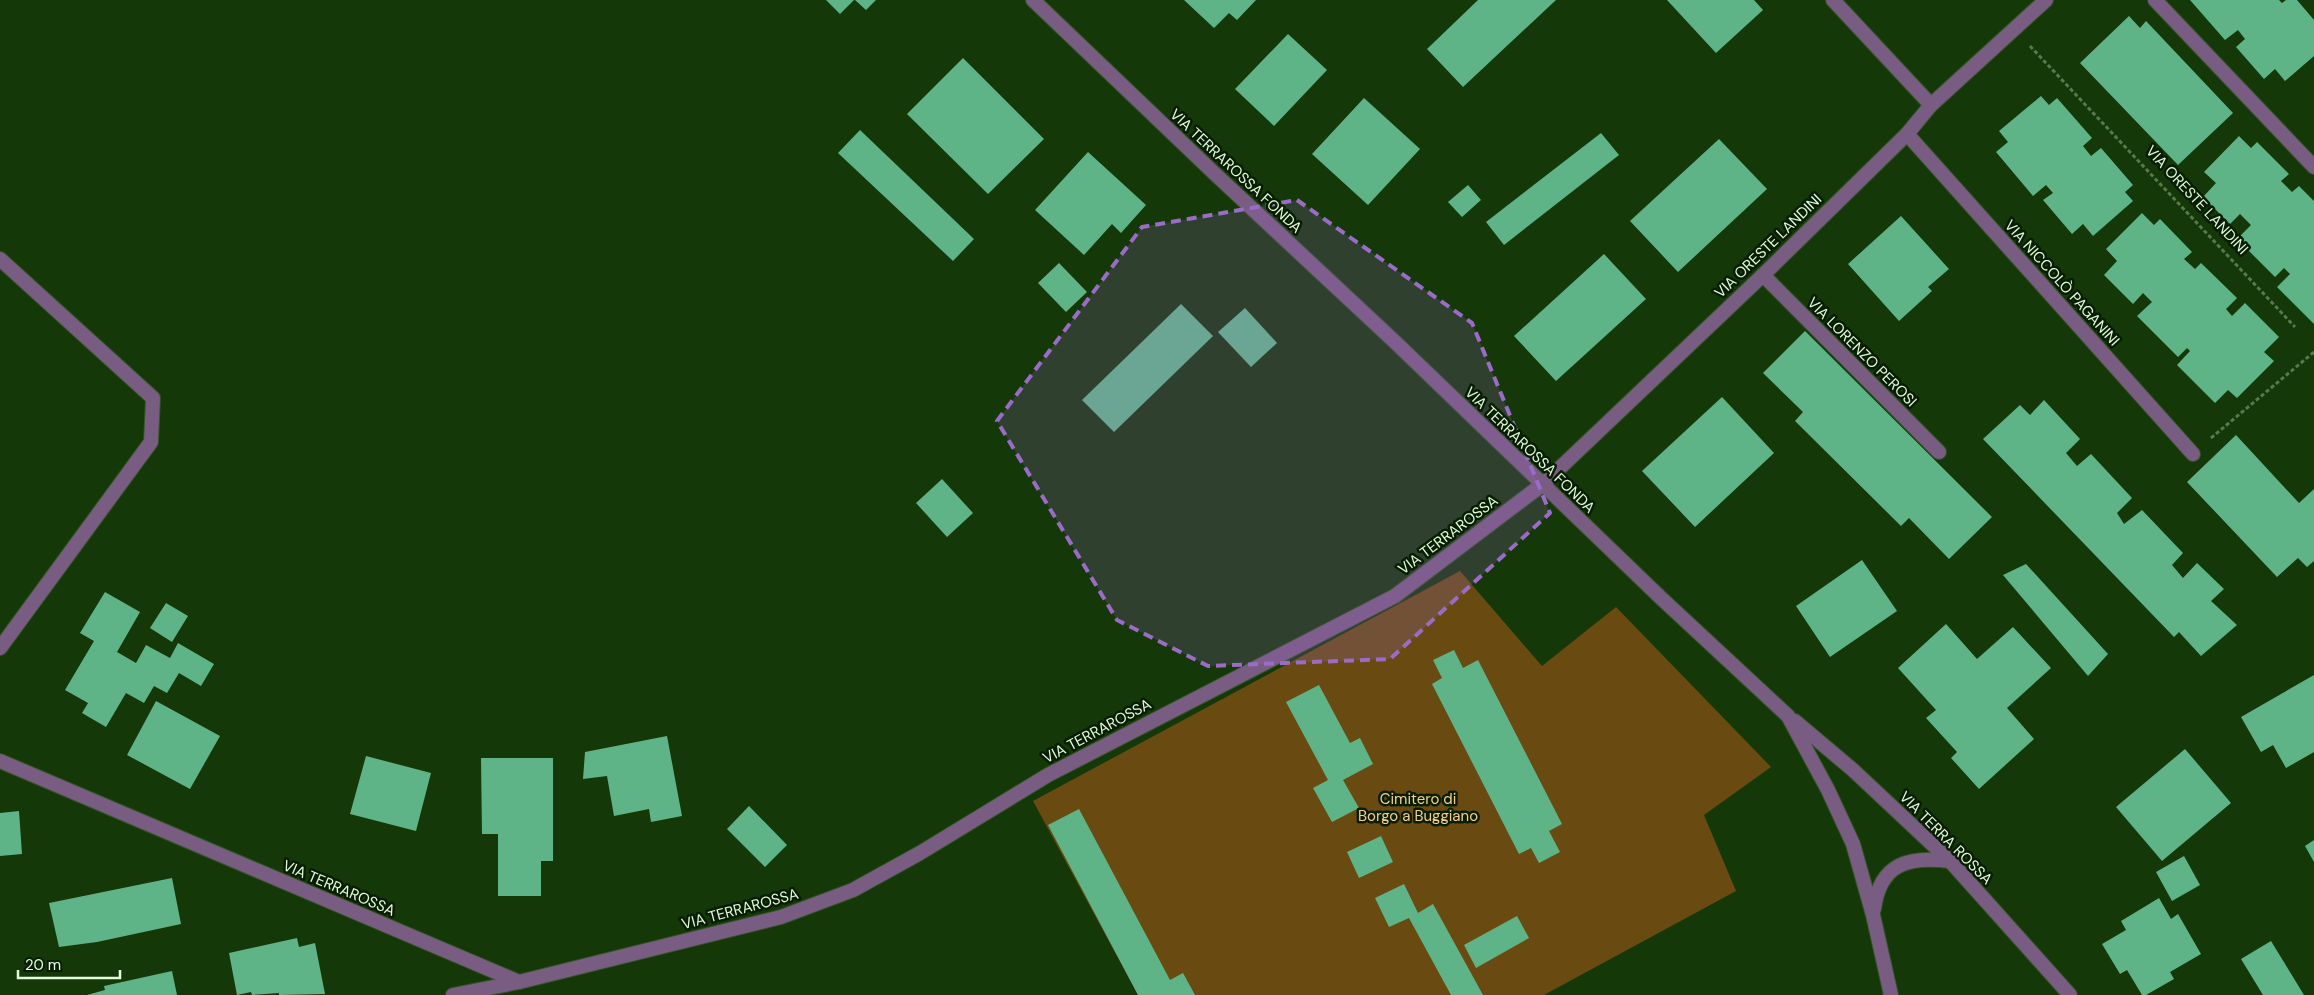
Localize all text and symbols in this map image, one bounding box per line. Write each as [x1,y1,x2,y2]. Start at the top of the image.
street label: VIA TERRAROSSA FONDA [1166,104,1306,238]
street label: VIA ORESTE LANDINI [2141,141,2253,259]
street label: VIA ORESTE LANDINI [1710,190,1826,302]
street label: VIA NICCOLÒ PAGANINI [2000,216,2124,350]
street label: VIA LORENZO PEROSI [1803,293,1921,411]
street label: VIA TERRAROSSA FONDA [1461,383,1599,518]
street label: VIA TERRAROSSA [1394,491,1502,579]
street label: VIA TERRAROSSA [1039,694,1155,768]
street label: VIA TERRA ROSSA [1895,787,1997,889]
park label: Cimitero di Borgo a Buggiano [1358,789,1478,826]
street label: VIA TERRAROSSA [280,855,398,921]
street label: VIA TERRAROSSA [679,884,801,934]
scale bar [18,948,120,980]
text: 20 m [25,955,61,975]

